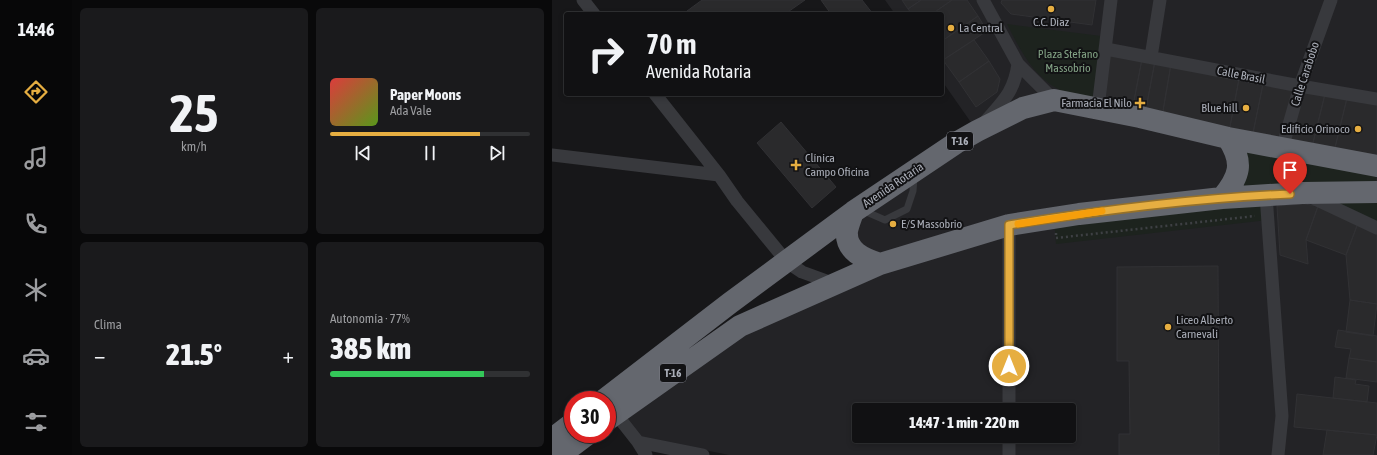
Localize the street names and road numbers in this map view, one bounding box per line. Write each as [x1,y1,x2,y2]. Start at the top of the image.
street label: Calle Carabobo [1288,40,1322,108]
street label: Calle Brasil [1216,63,1267,87]
road number: T-16 [947,132,973,150]
street label: Avenida Rotaria [860,160,926,210]
road number: T-16 [660,364,686,382]

